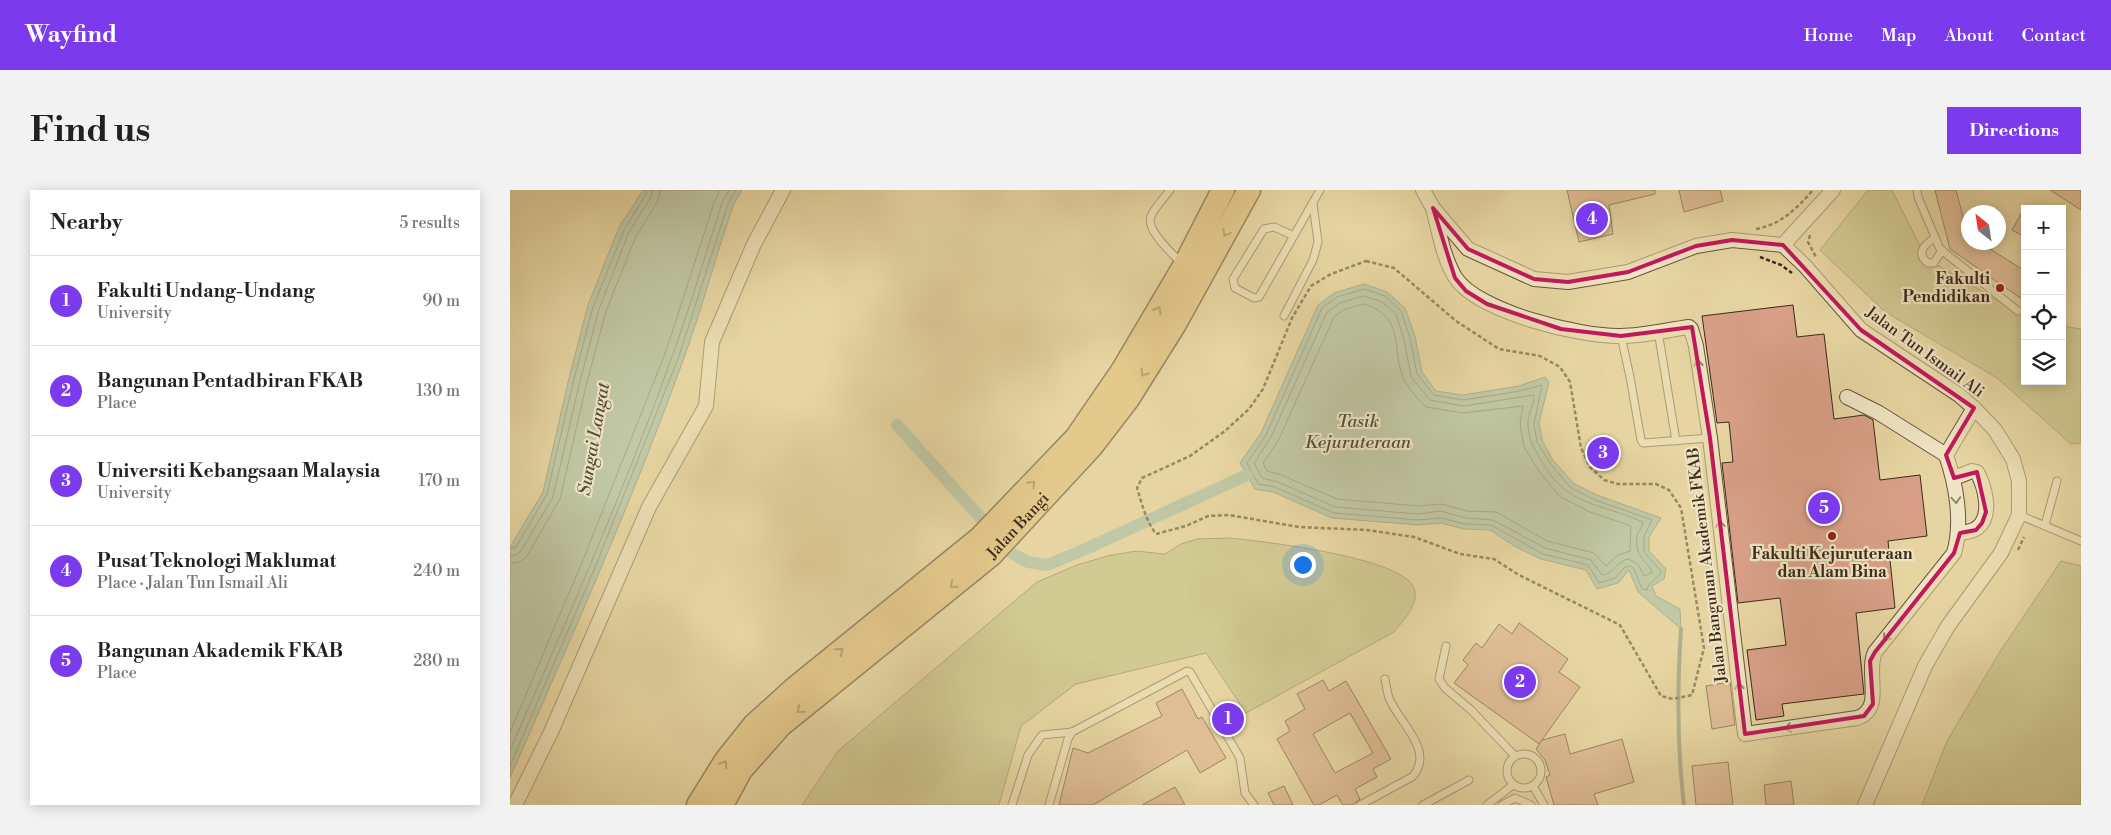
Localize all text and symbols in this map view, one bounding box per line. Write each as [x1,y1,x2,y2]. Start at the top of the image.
text: Wayfind [25,20,117,50]
text: Home [1804,24,1853,47]
text: Map [1881,24,1917,47]
text: About [1945,24,1994,47]
text: Contact [2022,24,2086,47]
button: Directions [1947,107,2081,154]
text: Find us [30,109,150,152]
pin: 4 [1576,200,1608,238]
north arrow [1961,205,2006,250]
map controls [2021,205,2066,385]
button: + [2021,205,2066,250]
text: Nearby [50,210,123,236]
text: 5 results [399,213,460,233]
one-way arrow [1222,228,1232,237]
button: − [2021,250,2066,295]
place label: Fakulti Pendidikan [1902,269,1990,307]
text: Fakulti Undang-Undang [97,279,314,303]
marker: Fakulti Pendidikan [1994,282,2006,294]
text: 1 [62,291,70,311]
text: 90 m [422,291,460,311]
button: locate [2021,295,2066,340]
street label: Jalan Tun Ismail Ali [1861,302,1988,402]
text: University [97,303,171,323]
one-way arrow [1151,307,1161,316]
button: layers [2021,340,2066,385]
one-way arrow [1693,359,1704,367]
one-way arrow [1141,368,1151,377]
text: Bangunan Pentadbiran FKAB [97,369,363,393]
water label: Sungai Langat [573,380,615,497]
text: 2 [61,381,71,401]
text: 130 m [416,381,460,401]
text: Place [97,393,137,413]
water label: Tasik Kejuruteraan [1305,410,1412,454]
pin: 3 [1587,434,1619,472]
street label: Jalan Bangunan Akademik FKAB [1683,446,1731,685]
text: Universiti Kebangsaan Malaysia [97,459,380,483]
text: 3 [61,471,71,491]
text: 170 m [418,471,460,491]
one-way arrow [1026,481,1035,490]
text: University [97,483,171,503]
street label: Jalan Bangi [982,489,1054,564]
pin: 5 [1808,489,1840,527]
one-way arrow [1950,496,1961,504]
one-way arrow [1715,520,1726,528]
marker: Fakulti Kejuruteraan dan Alam Bina [1826,530,1838,542]
place label: Fakulti Kejuruteraan dan Alam Bina [1752,544,1913,582]
text: Pusat Teknologi Maklumat [97,549,336,573]
your location [1290,552,1316,578]
text: 4 [61,561,71,581]
text: 240 m [413,561,460,581]
text: Place · Jalan Tun Ismail Ali [97,573,288,593]
one-way arrow [950,580,959,588]
one-way arrow [1883,632,1892,642]
text: Bangunan Akademik FKAB [97,639,343,663]
one-way arrow [834,649,843,657]
text: 5 [61,651,71,671]
text: 280 m [413,651,460,671]
text: Place [97,663,137,683]
pin: 2 [1504,663,1536,701]
one-way arrow [1735,681,1745,690]
pin: 1 [1212,700,1244,738]
one-way arrow [797,704,806,713]
one-way arrow [1784,722,1792,733]
one-way arrow [718,760,727,770]

